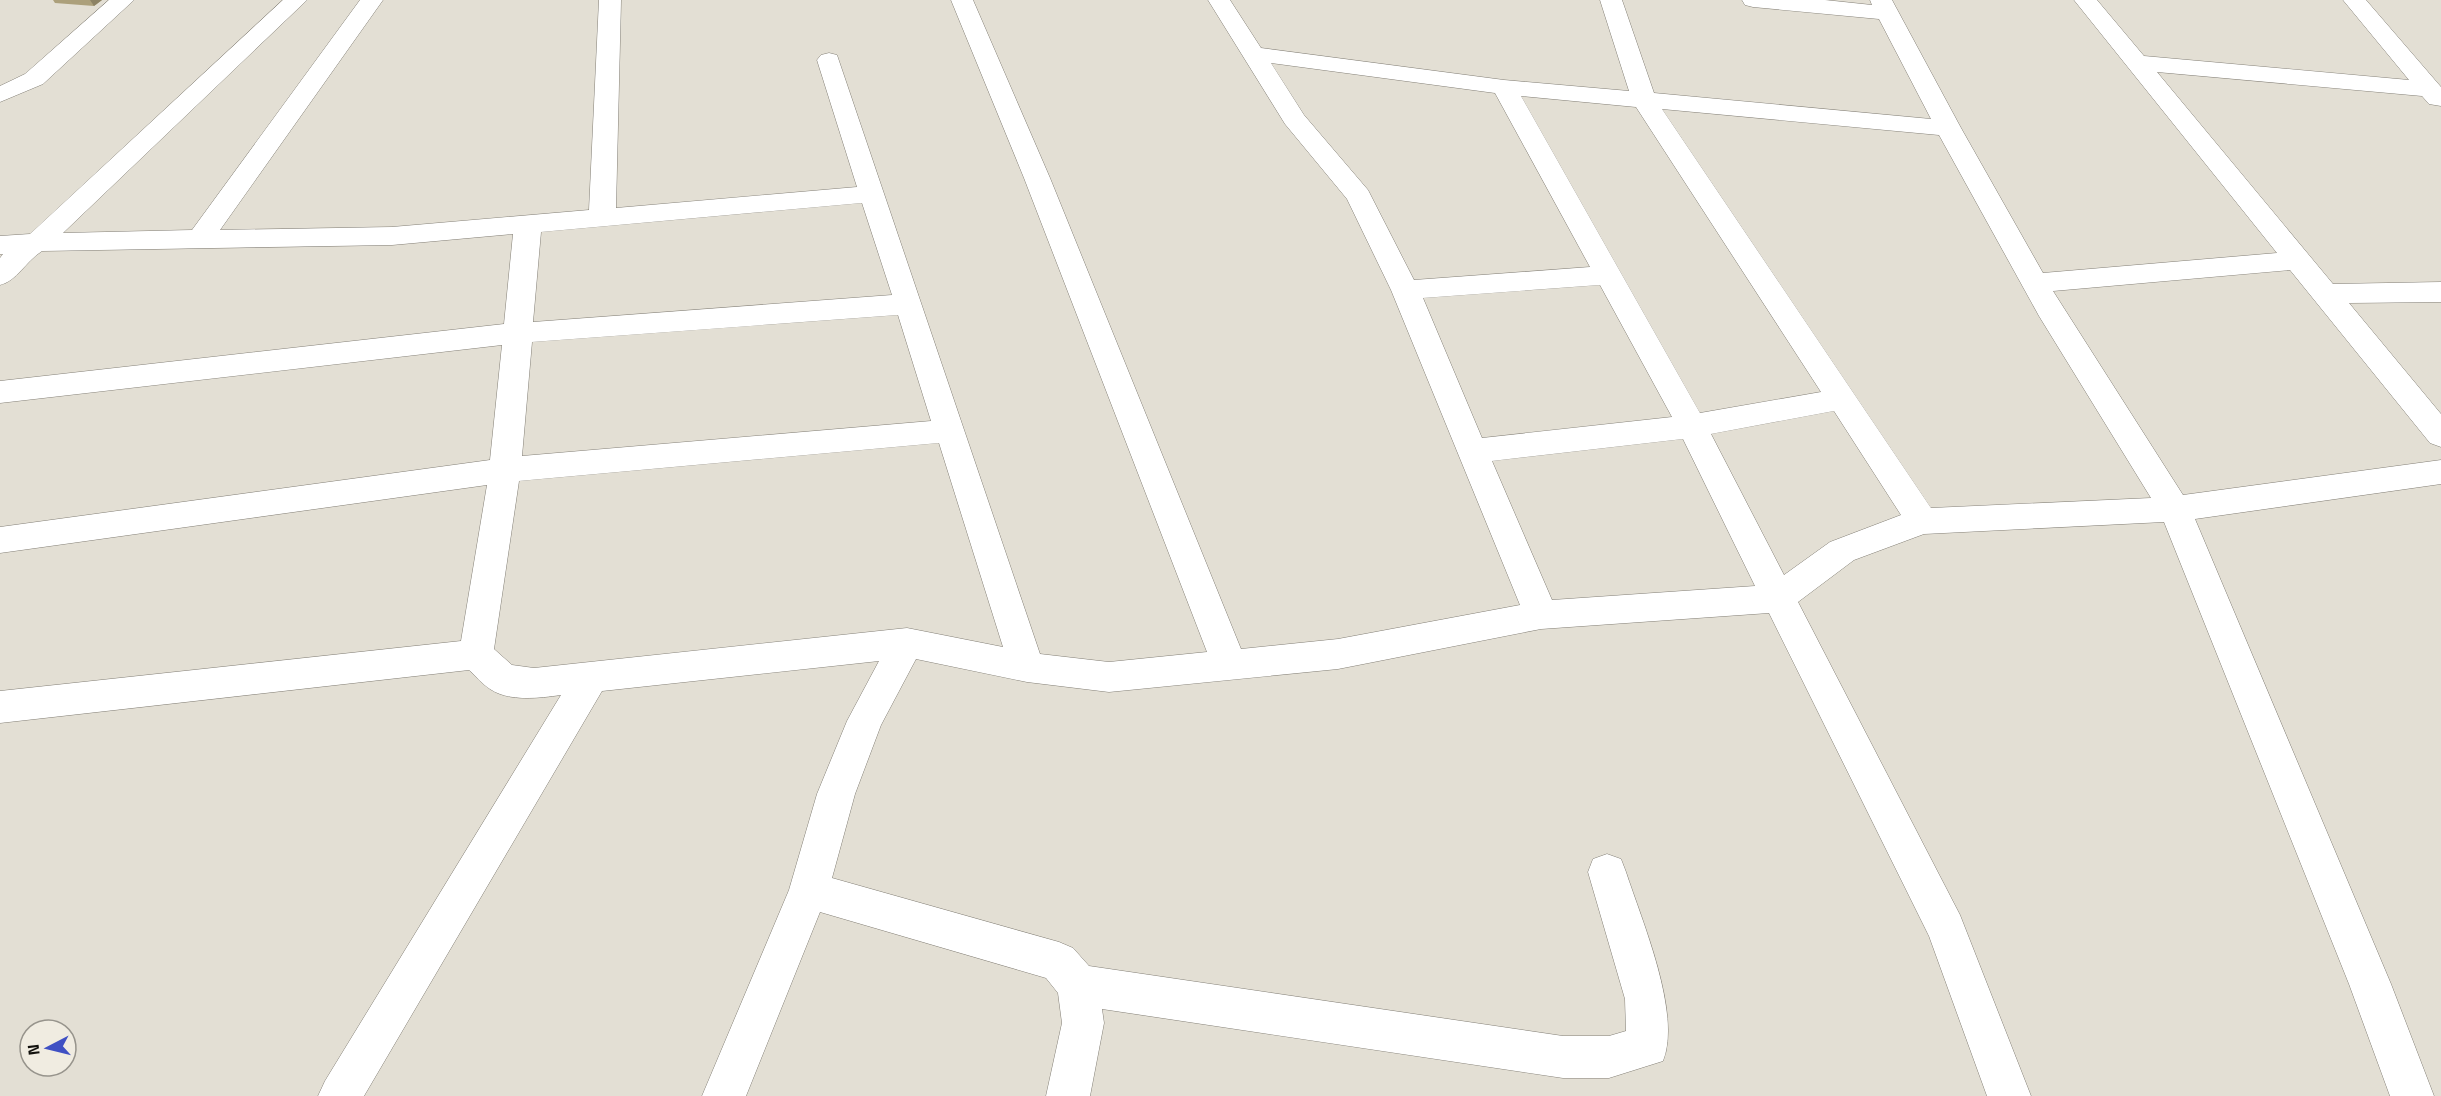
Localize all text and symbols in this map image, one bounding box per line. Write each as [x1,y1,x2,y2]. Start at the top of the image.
north arrow [18,1018,78,1078]
text: N [21,1043,46,1057]

